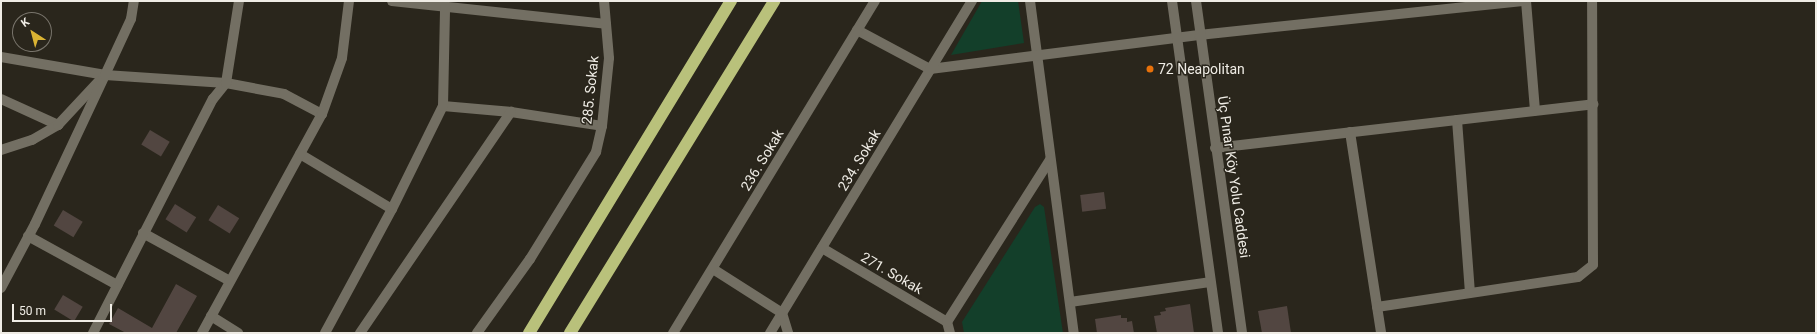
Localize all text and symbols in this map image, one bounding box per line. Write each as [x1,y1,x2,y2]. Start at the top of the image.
north arrow [12,12,52,52]
text: K [19,15,32,30]
street label: 285. Sokak [578,55,602,125]
place label: 72 Neapolitan [1158,61,1245,77]
marker: 72 Neapolitan [1145,64,1155,74]
street label: Üç Pınar Köy Yolu Caddesi [1214,95,1254,259]
street label: 236. Sokak [737,126,787,194]
street label: 234. Sokak [834,126,884,194]
street label: 271. Sokak [858,249,926,297]
scale bar [14,296,114,322]
text: 50 m [19,304,46,318]

